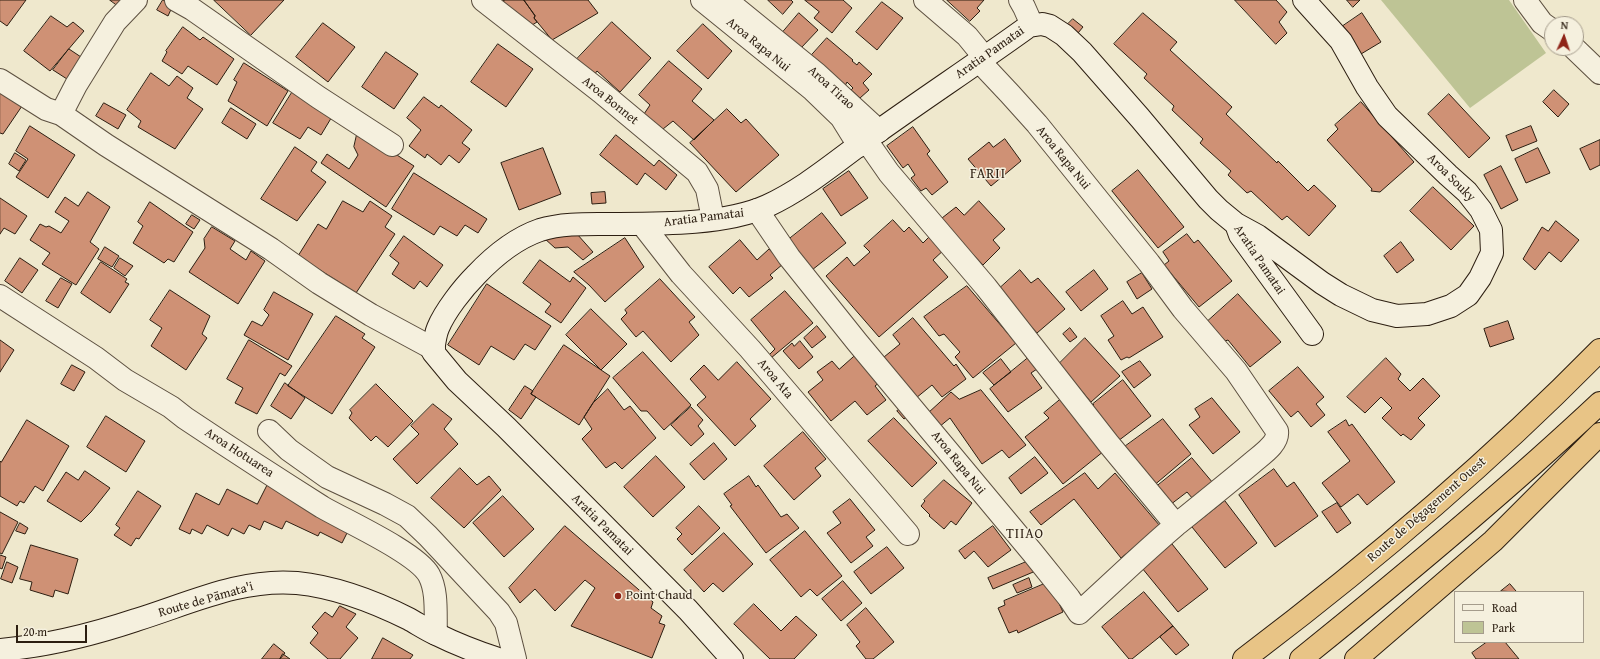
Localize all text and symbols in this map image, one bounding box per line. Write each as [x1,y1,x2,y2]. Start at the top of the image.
street label: Aroa Rapa Nui [723,15,793,75]
north arrow [1544,16,1584,56]
text: N [1560,17,1569,33]
street label: Aratia Pamatai [952,23,1028,83]
street label: Aroa Tirao [804,63,858,113]
street label: Aroa Bonnet [579,74,641,128]
street label: Aroa Rapa Nui [1033,123,1093,193]
street label: Aroa Souky [1424,151,1478,205]
district label: FARII [970,166,1006,182]
street label: Aratia Pamatai [663,205,745,231]
street label: Aratia Pamatai [1230,222,1288,298]
street label: Aroa Ata [754,356,796,402]
street label: Aroa Hotuarea [202,425,276,481]
street label: Aroa Rapa Nui [928,428,988,498]
street label: Route de Dégagement Ouest [1365,454,1489,566]
street label: Aratia Pamatai [568,491,636,559]
district label: TIIAO [1006,526,1044,542]
street label: Route de Pāmata'i [157,579,255,621]
place label: Point Chaud [626,588,693,604]
marker: Point Chaud [613,591,623,601]
legend [1454,591,1584,643]
text: Road [1492,599,1517,616]
scale bar [18,617,89,643]
text: Park [1492,619,1515,636]
text: 20 m [23,623,47,640]

